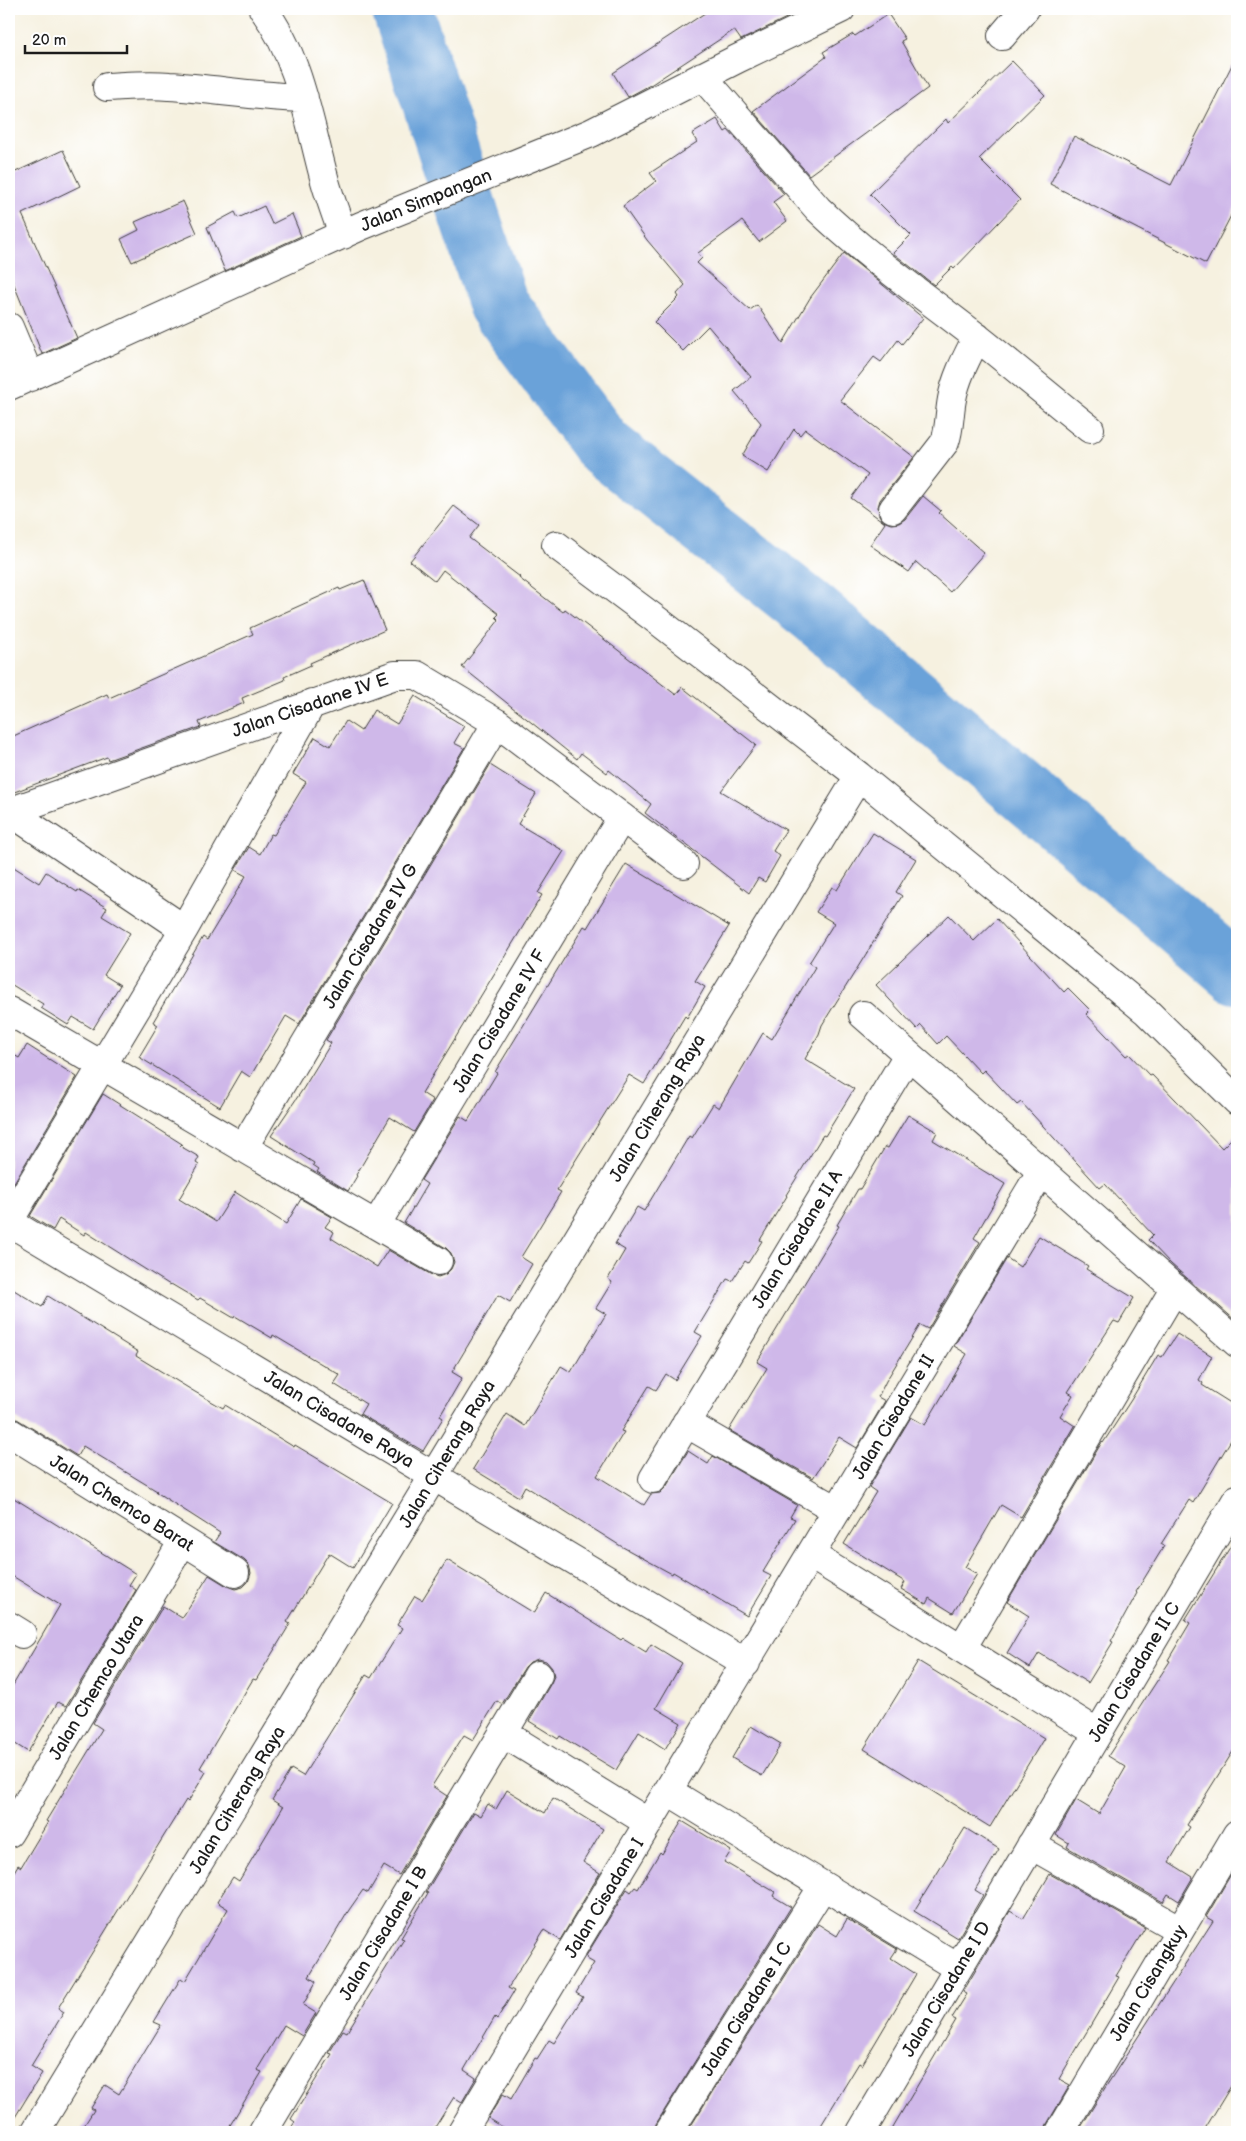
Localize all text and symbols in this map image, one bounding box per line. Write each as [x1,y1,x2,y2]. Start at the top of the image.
scale bar [25,22,128,54]
text: 20 m [32,31,66,50]
street label: Jalan Simpangan [358,165,495,236]
street label: Jalan Cisadane IV E [229,669,391,742]
street label: Jalan Cisadane IV G [319,860,422,1013]
street label: Jalan Cisadane IV F [448,946,551,1096]
street label: Jalan Ciherang Raya [605,1031,710,1186]
street label: Jalan Cisadane II A [748,1166,847,1312]
street label: Jalan Cisadane II [848,1351,939,1483]
street label: Jalan Cisadane Raya [260,1366,418,1473]
street label: Jalan Ciherang Raya [395,1377,500,1532]
street label: Jalan Chemco Barat [46,1451,198,1556]
street label: Jalan Cisadane II C [1084,1598,1185,1746]
street label: Jalan Chemco Utara [45,1611,148,1764]
street label: Jalan Ciherang Raya [185,1723,290,1878]
street label: Jalan Cisadane I [560,1834,648,1962]
street label: Jalan Cisadane I B [335,1862,432,2004]
street label: Jalan Cisadane I D [898,1918,995,2061]
street label: Jalan Cisangkuy [1105,1921,1192,2045]
street label: Jalan Cisadane I C [697,1938,796,2080]

